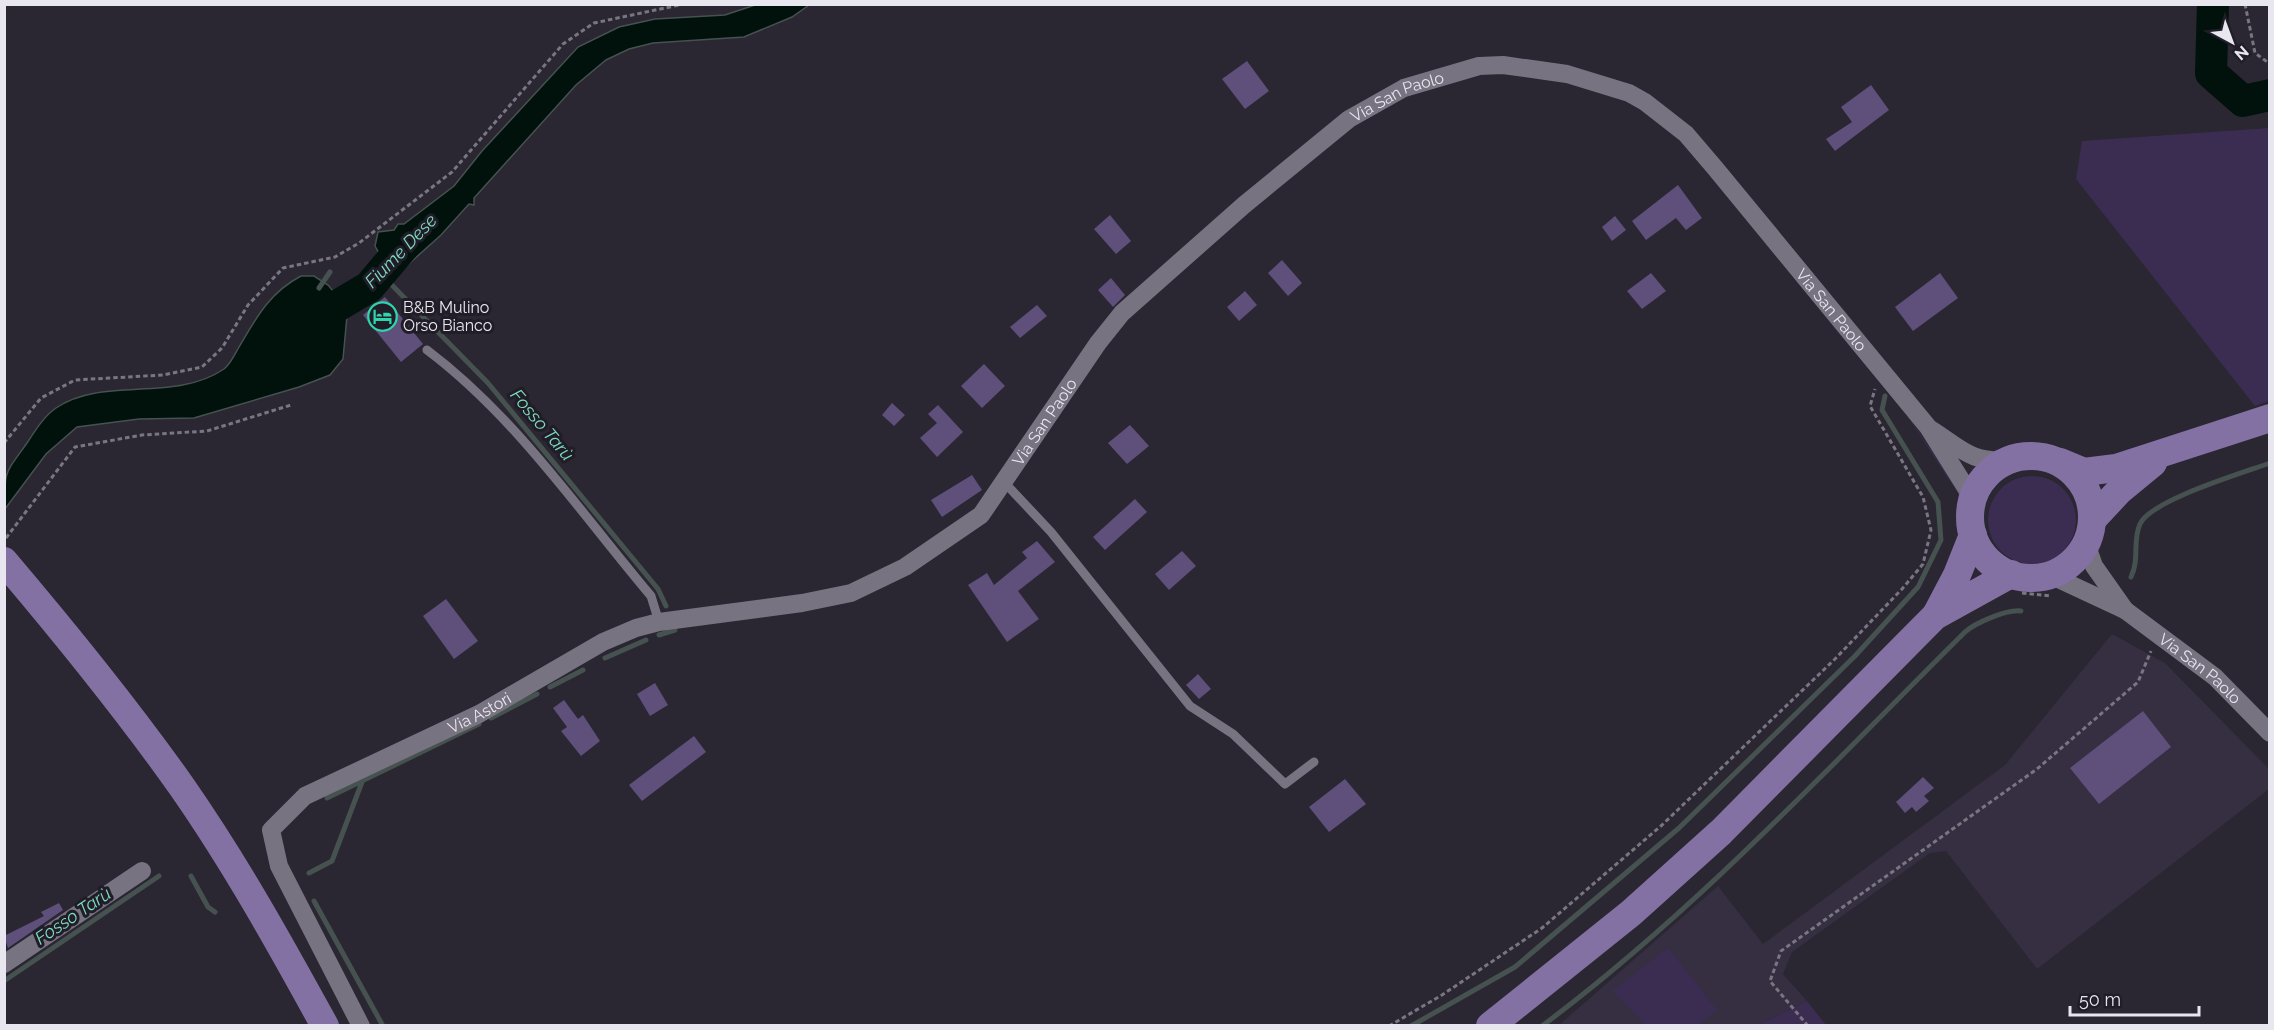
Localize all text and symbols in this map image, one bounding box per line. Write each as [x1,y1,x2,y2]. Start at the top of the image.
north arrow [2202,12,2262,72]
text: N [2231,42,2252,64]
street label: Via San Paolo [1347,68,1446,126]
water label: Fiume Dese [360,209,441,292]
street label: Via San Paolo [1792,265,1871,355]
place label: B&B Mulino Orso Bianco [403,298,492,335]
hotel icon: B&B Mulino Orso Bianco [366,300,398,332]
street label: Via San Paolo [1008,375,1081,469]
water label: Fosso Tarù [506,385,578,465]
street label: Via San Paolo [2155,629,2245,708]
street label: Via Astori [445,688,515,737]
water label: Fosso Tarù [31,883,115,949]
scale bar [2070,979,2199,1017]
text: 50 m [2079,989,2121,1010]

